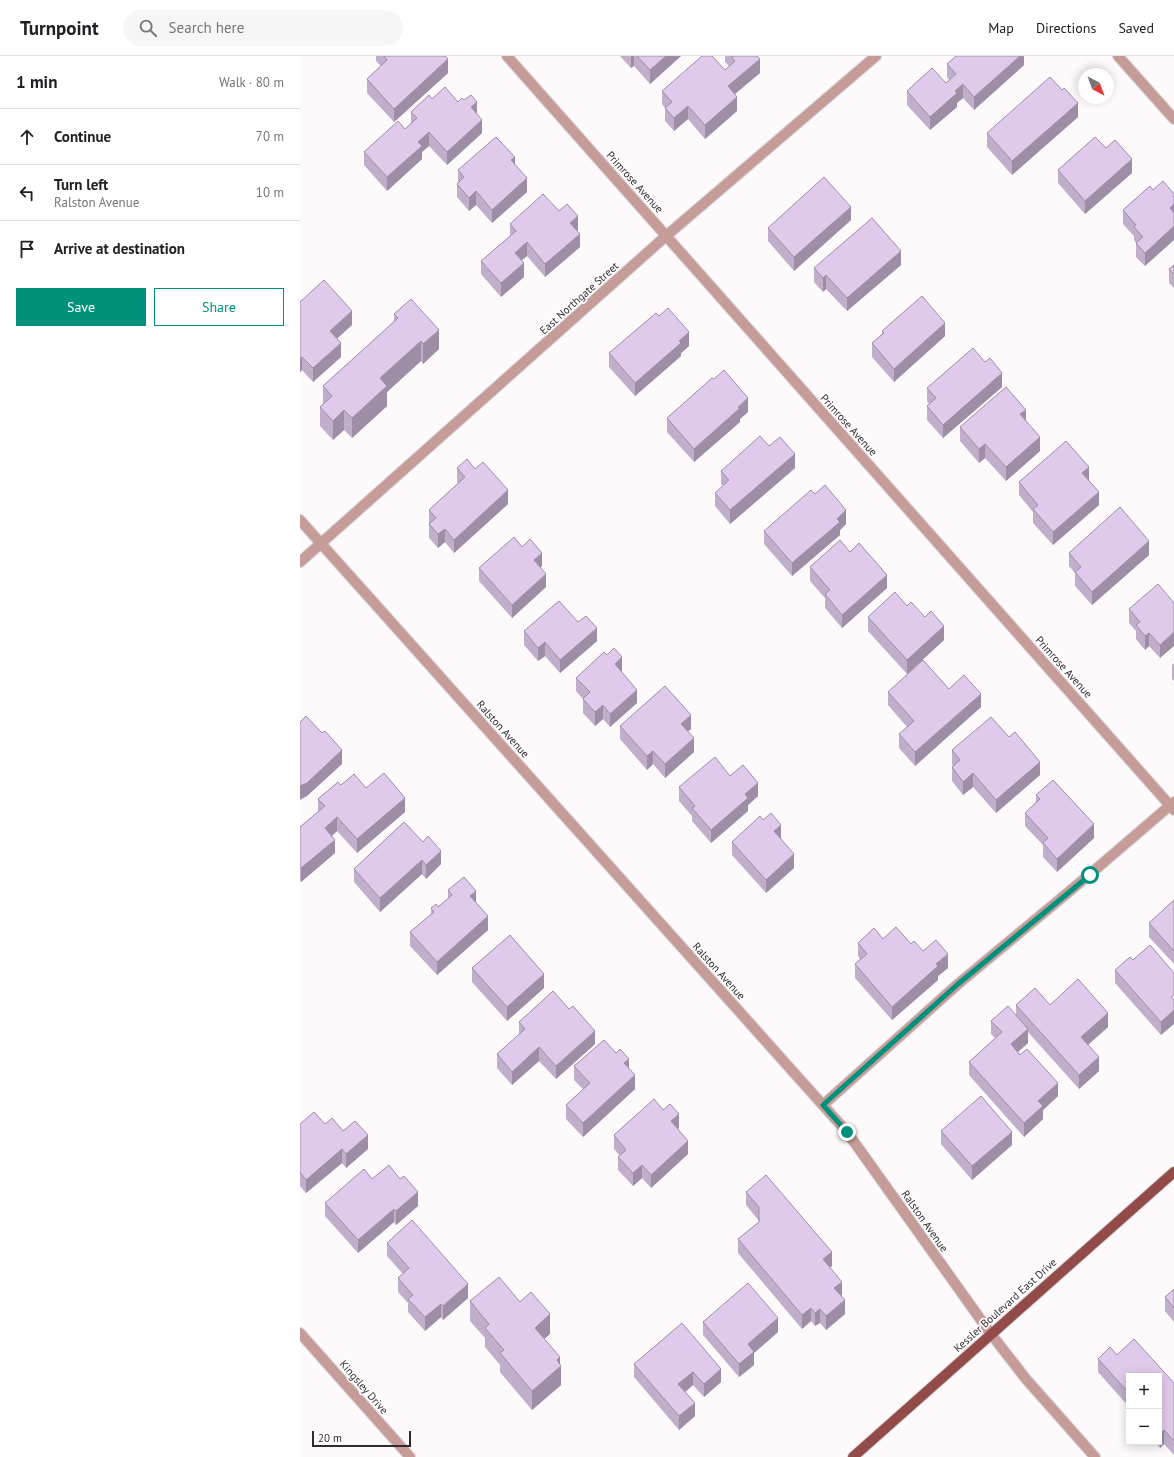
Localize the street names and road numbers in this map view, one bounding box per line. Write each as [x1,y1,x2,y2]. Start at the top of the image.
street label: Primrose Avenue [604,148,667,216]
street label: East Northgate Street [537,259,622,337]
street label: Primrose Avenue [818,391,881,459]
street label: Primrose Avenue [1033,633,1096,701]
street label: Ralston Avenue [474,697,533,761]
street label: Ralston Avenue [690,939,749,1003]
street label: Ralston Avenue [899,1187,952,1255]
street label: Kessler Boulevard East Drive [951,1255,1060,1355]
street label: Kingsley Drive [337,1357,392,1417]

